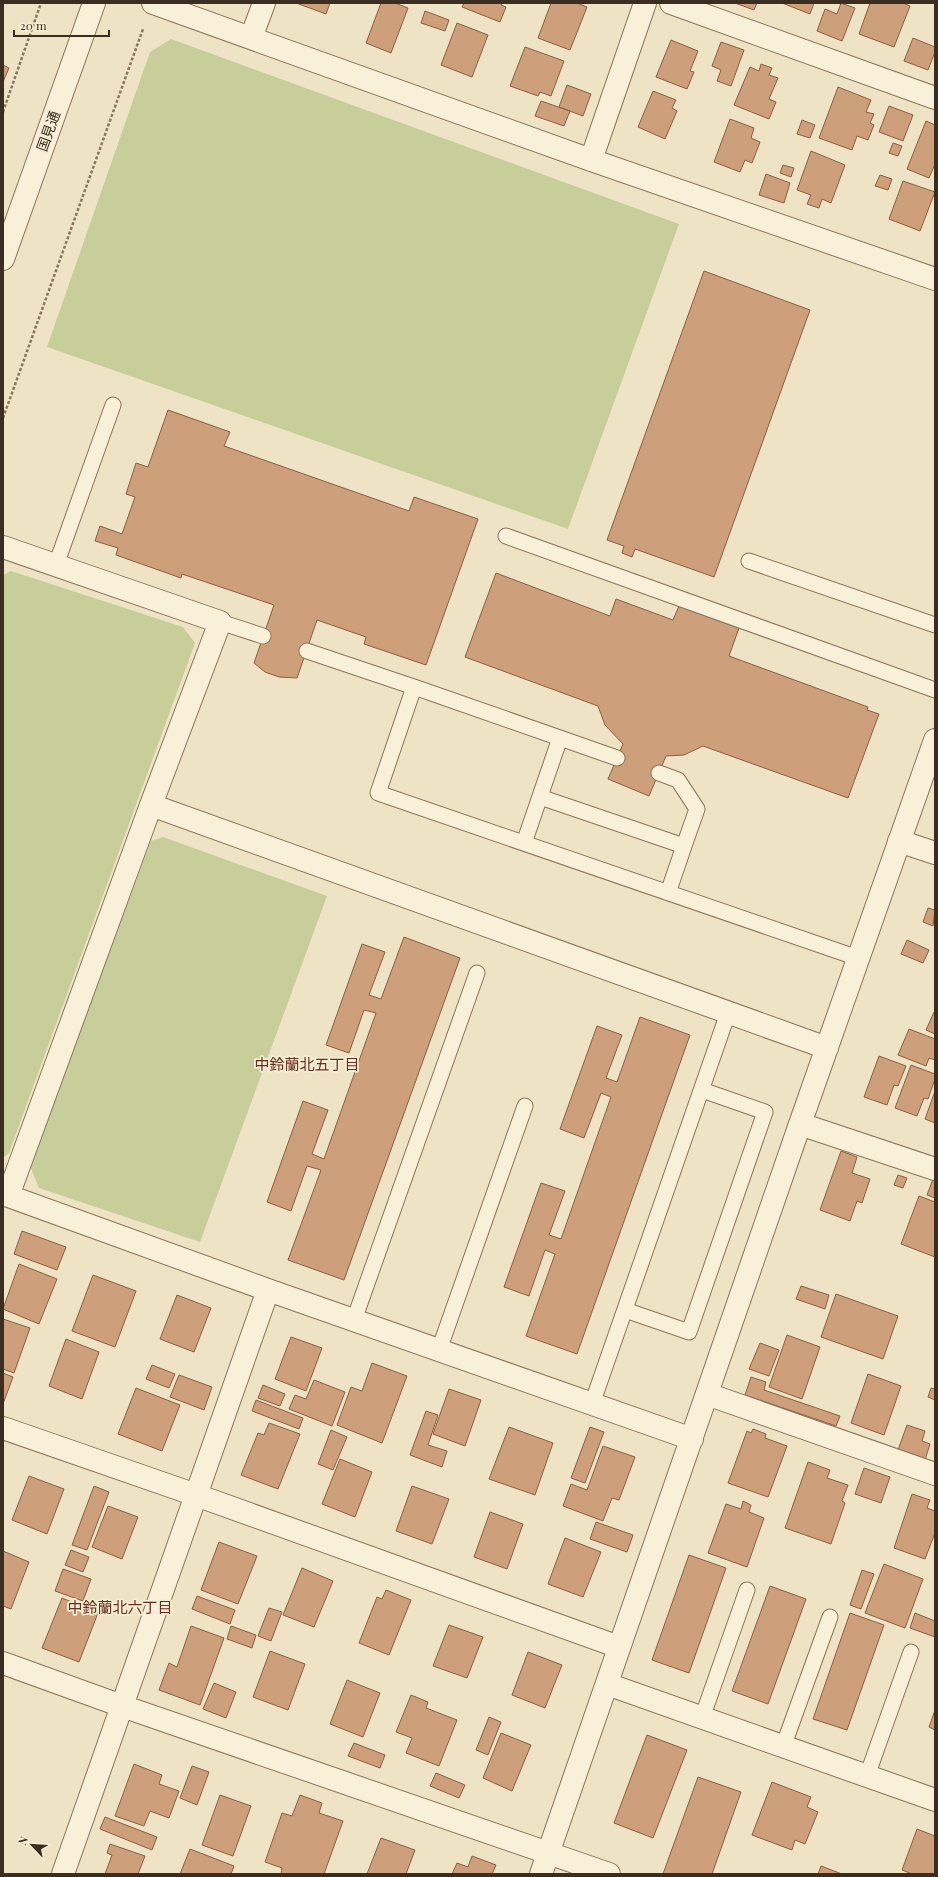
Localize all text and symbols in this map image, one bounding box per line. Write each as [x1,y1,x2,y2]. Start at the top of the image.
scale bar [14,12,109,38]
text: 20 m [20,17,47,33]
street label: 国見通 [32,108,64,154]
district label: 中鈴蘭北五丁目 [254,1054,360,1074]
district label: 中鈴蘭北六丁目 [67,1597,173,1617]
north arrow [12,1825,52,1865]
text: N [14,1834,31,1847]

